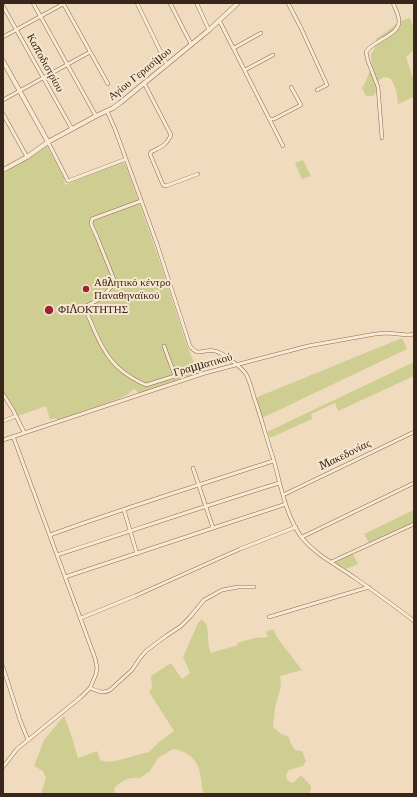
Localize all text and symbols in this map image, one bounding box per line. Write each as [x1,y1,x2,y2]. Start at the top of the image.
street label: Καποδιστρίου [24,32,66,94]
street label: Αγίου Γερασίμου [106,44,174,104]
place label: Αθλητικό κέντρο Παναθηναϊκού [94,276,171,302]
marker: Αθλητικό κέντρο Παναθηναϊκού [81,284,91,294]
place label: ΦΙΛΟΚΤΗΤΗΣ [58,303,128,317]
marker: ΦΙΛΟΚΤΗΤΗΣ [43,304,55,316]
street label: Γραμματικού [172,350,234,380]
street label: Μακεδονίας [317,437,373,473]

